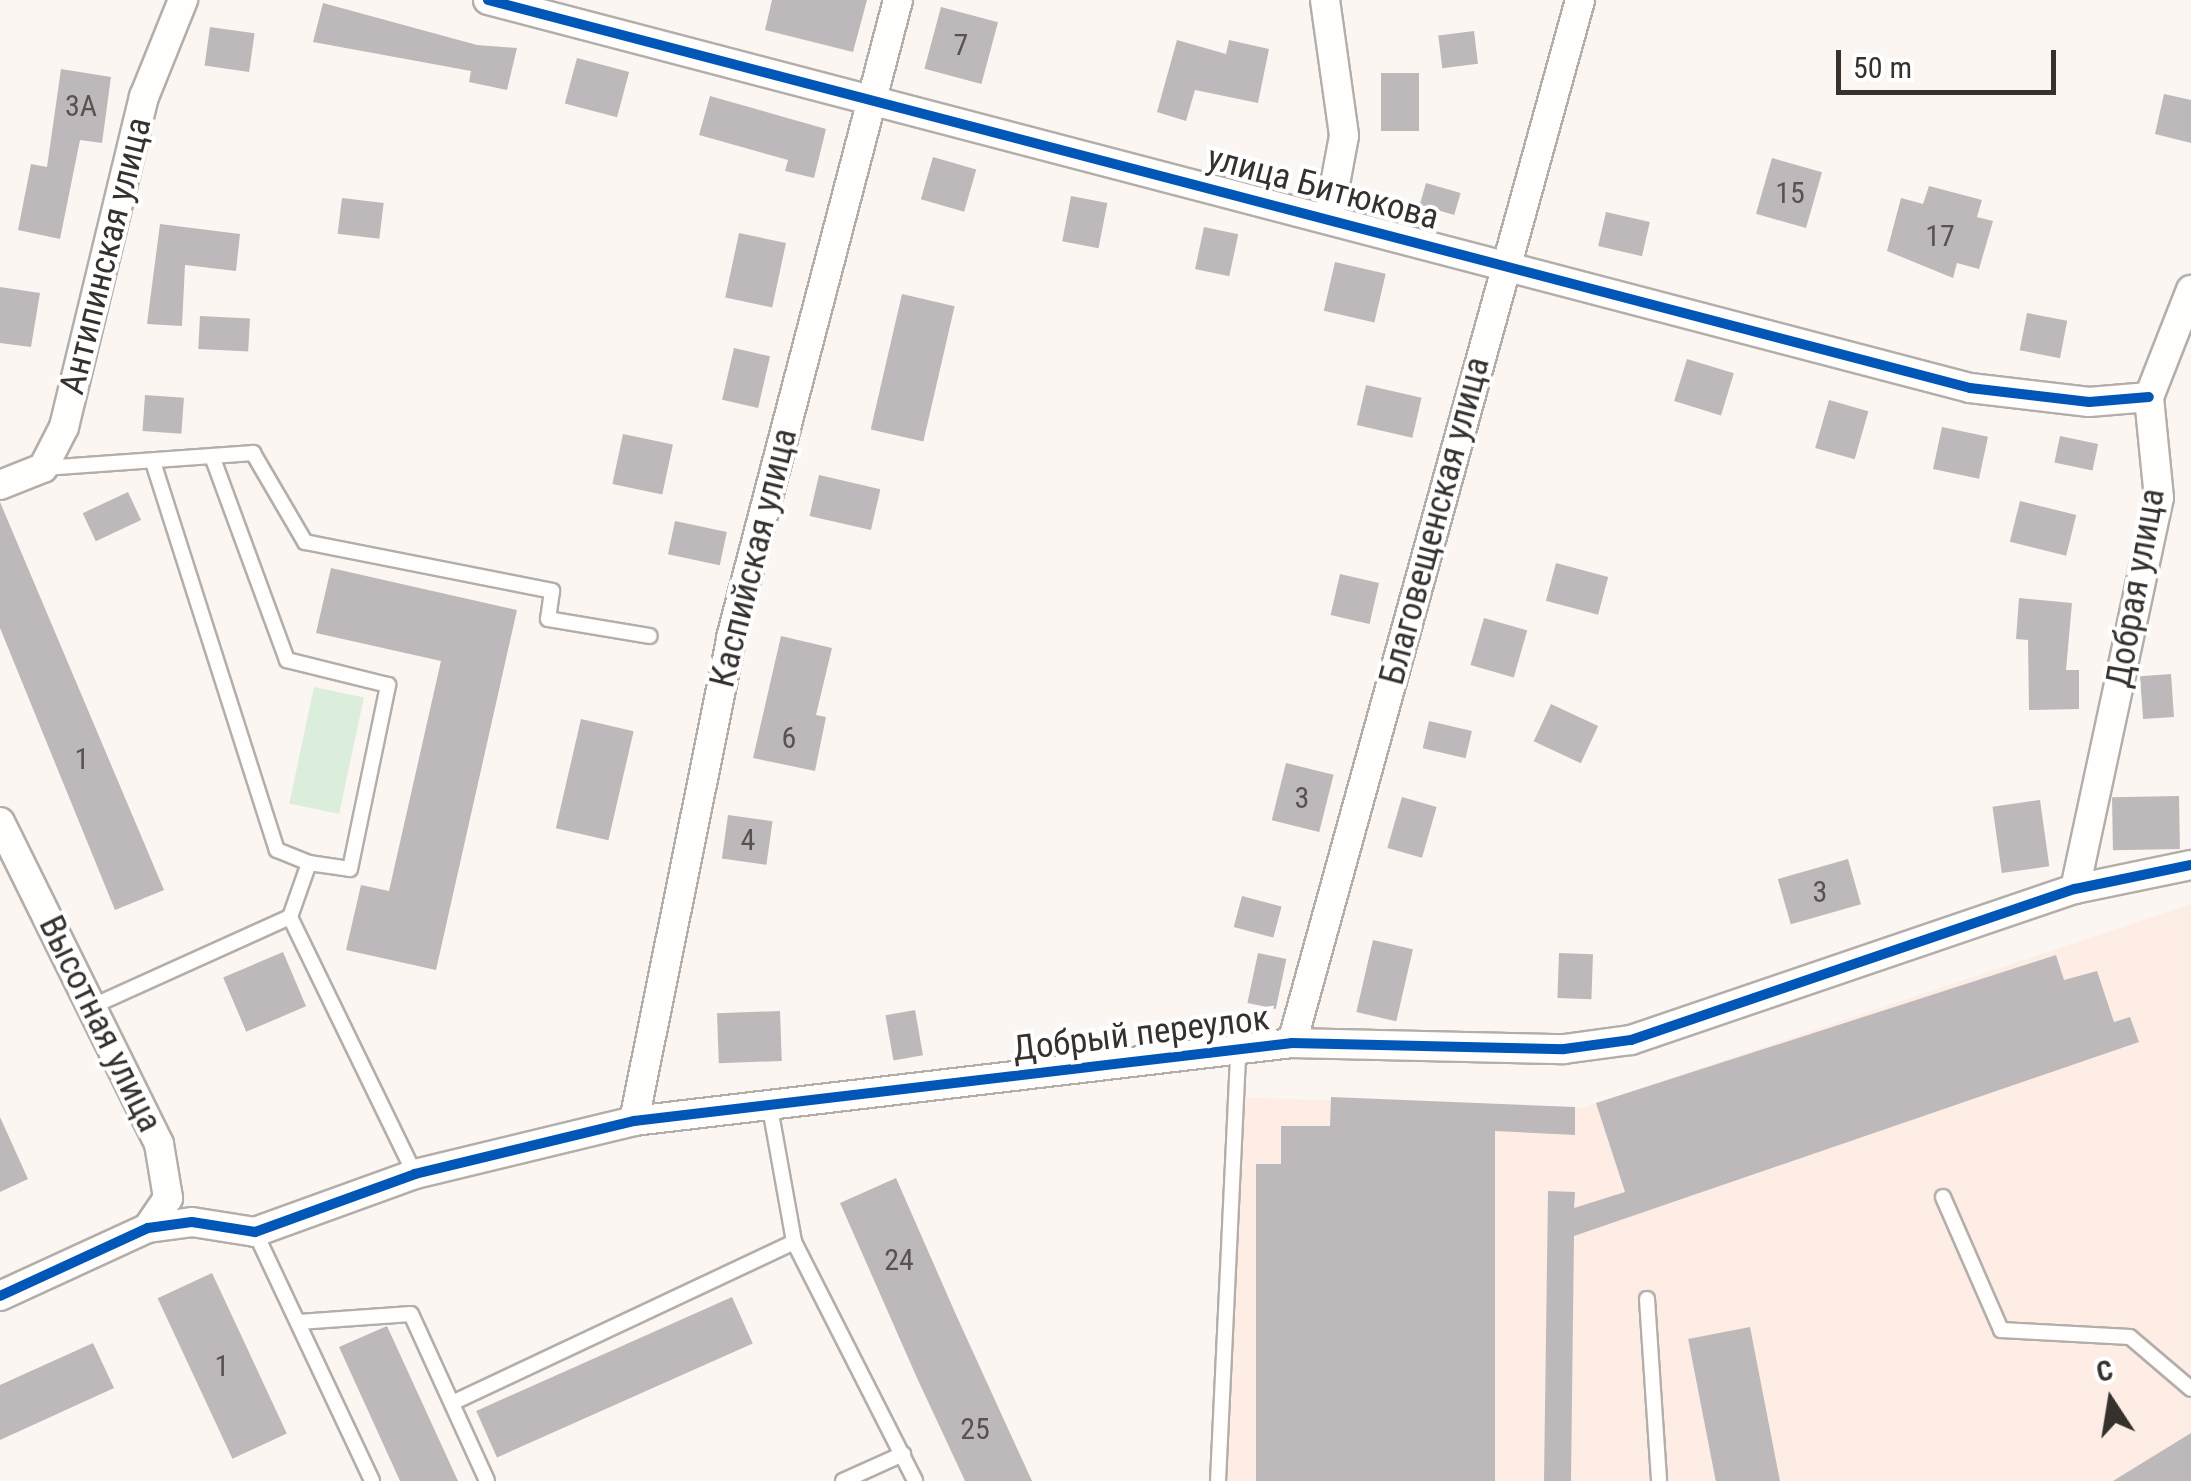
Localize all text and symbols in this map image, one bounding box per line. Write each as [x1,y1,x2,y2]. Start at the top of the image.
house number: 7 [954,27,968,63]
scale bar [1841,30,2061,92]
text: 50 m [1853,50,1912,85]
house number: 3А [65,88,97,124]
street label: Антипинская улица [51,113,161,399]
street label: улица Битюкова [1203,137,1443,239]
house number: 15 [1775,175,1805,211]
house number: 17 [1925,218,1955,254]
street label: Благовещенская улица [1371,353,1499,689]
street label: Каспийская улица [702,424,806,692]
street label: Добрая улица [2098,485,2174,691]
house number: 6 [782,720,796,756]
house number: 1 [75,741,89,777]
house number: 3 [1295,780,1309,816]
house number: 4 [741,822,755,858]
house number: 3 [1813,874,1827,910]
street label: Высотная улица [30,909,170,1139]
street label: Добрый переулок [1010,997,1272,1071]
house number: 24 [884,1242,914,1278]
house number: 1 [215,1348,229,1384]
north arrow [2061,1351,2161,1451]
text: С [2093,1353,2116,1389]
house number: 25 [960,1411,990,1447]

